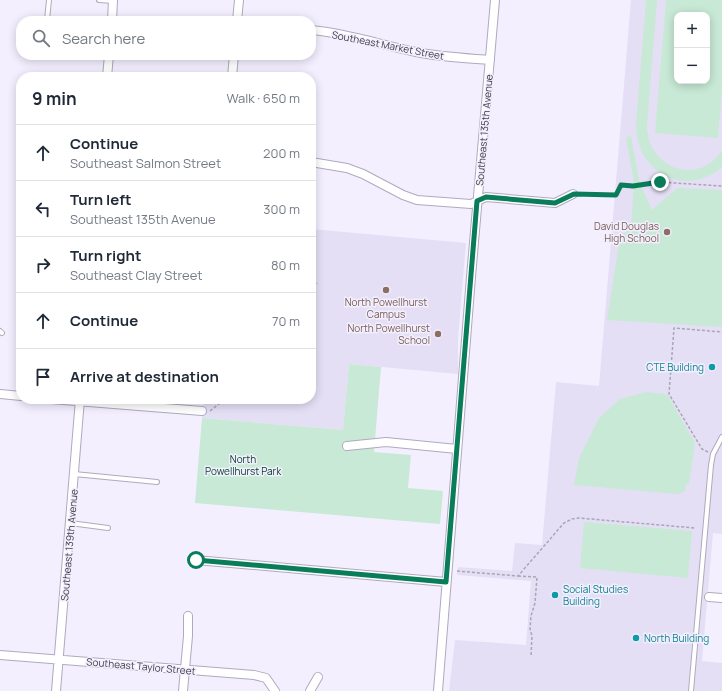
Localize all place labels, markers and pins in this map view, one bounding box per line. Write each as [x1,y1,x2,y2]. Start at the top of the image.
place label: David Douglas High School [594,219,659,245]
marker: David Douglas High School [662,227,672,237]
marker: North Powellhurst Campus [381,285,391,295]
place label: North Powellhurst Campus [345,295,427,321]
place label: North Powellhurst School [347,321,430,347]
marker: North Powellhurst School [433,329,443,339]
place label: CTE Building [646,360,704,374]
marker: CTE Building [707,362,717,372]
place label: Social Studies Building [563,582,628,608]
marker: Social Studies Building [550,590,560,600]
place label: North Building [644,631,709,645]
marker: North Building [631,633,641,643]

